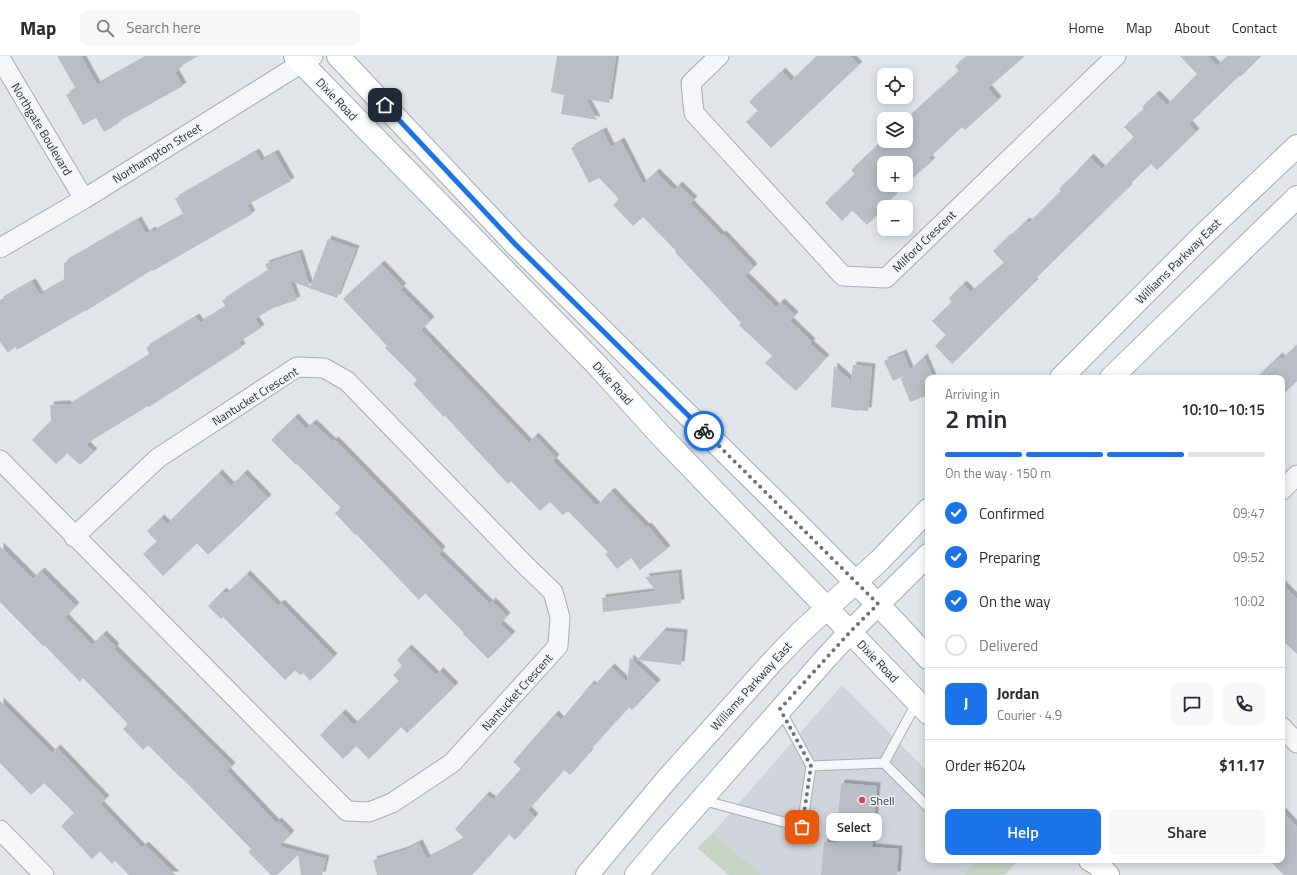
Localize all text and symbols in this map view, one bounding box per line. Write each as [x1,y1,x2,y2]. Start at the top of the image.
search box [80,10,360,46]
text: Map [20,13,56,42]
text: Search here [126,16,201,39]
icon: search [94,17,116,39]
text: Home [1069,17,1104,38]
text: Map [1126,17,1152,38]
text: About [1174,17,1210,38]
text: Contact [1232,17,1277,38]
map controls [877,68,913,236]
button: locate [877,68,913,104]
street label: Dixie Road [312,73,362,125]
street label: Northgate Boulevard [7,79,77,179]
pin [368,88,402,122]
icon: home [374,94,396,116]
button: layers [877,112,913,148]
street label: Northampton Street [109,117,206,188]
button: + [877,156,913,192]
button: − [877,200,913,236]
street label: Milford Crescent [888,205,961,277]
street label: Williams Parkway East [1131,213,1226,308]
street label: Dixie Road [588,357,638,409]
street label: Nantucket Crescent [208,361,303,430]
text: Arriving in [945,384,1000,404]
text: 10:10–10:15 [1181,398,1265,421]
text: 2 min [945,399,1008,438]
courier [684,411,724,451]
icon: bike [693,420,715,442]
text: On the way · 150 m [945,463,1051,483]
icon: check [945,502,967,524]
text: Confirmed [979,502,1044,525]
text: 09:47 [1233,503,1265,523]
icon: check [945,546,967,568]
text: Preparing [979,546,1040,569]
text: 09:52 [1233,547,1265,567]
icon: check [945,590,967,612]
text: On the way [979,590,1051,613]
text: 10:02 [1233,591,1265,611]
text: Delivered [979,634,1038,657]
street label: Dixie Road [853,635,903,687]
street label: Williams Parkway East [706,636,797,735]
street label: Nantucket Crescent [477,648,558,735]
text: Jordan [997,682,1039,705]
button: chat [1171,683,1213,725]
button: phone [1223,683,1265,725]
text: J [964,692,968,715]
text: Courier · 4.9 [997,705,1062,725]
text: Order #6204 [945,754,1026,777]
text: $11.17 [1219,754,1265,777]
place label: Shell [870,791,895,810]
marker: Shell [857,795,867,805]
button: Help [945,809,1101,855]
button: Share [1109,809,1265,855]
pin [785,810,819,844]
callout: Select [826,813,882,841]
icon: bag [791,816,813,838]
text: Select [837,817,871,837]

